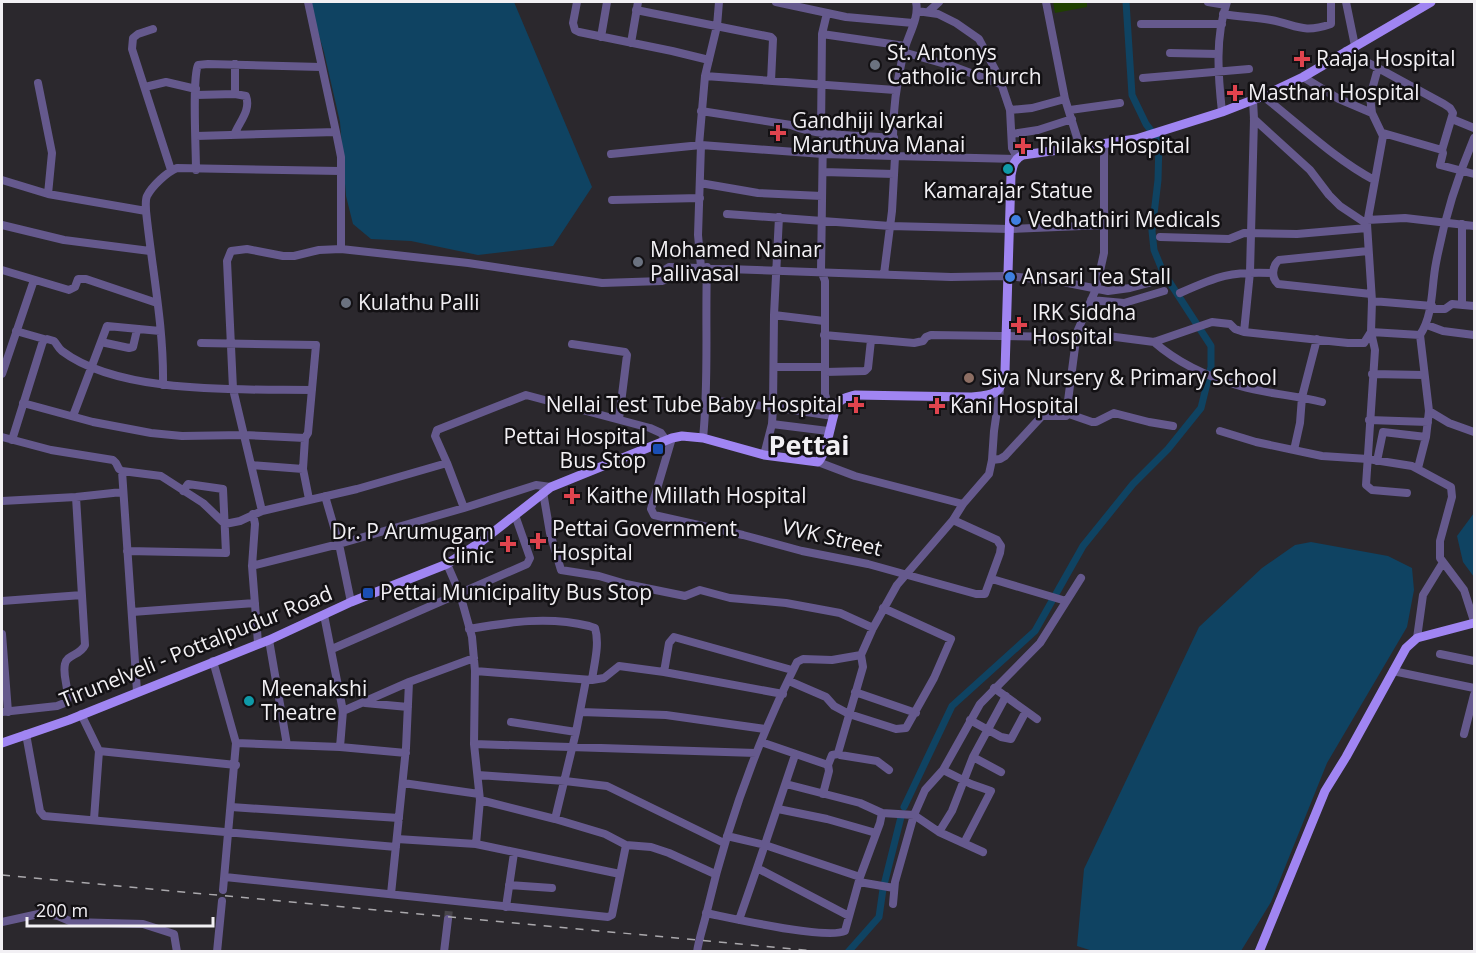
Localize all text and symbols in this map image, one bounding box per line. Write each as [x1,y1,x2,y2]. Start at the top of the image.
place label: St. Antonys Catholic Church [887,38,1042,90]
place label: Raaja Hospital [1316,44,1455,72]
marker: Raaja Hospital [1293,50,1311,68]
marker: St. Antonys Catholic Church [868,58,882,72]
place label: Masthan Hospital [1248,78,1420,106]
marker: Masthan Hospital [1226,84,1244,102]
place label: Gandhiji Iyarkai Maruthuva Manai [792,106,965,158]
marker: Gandhiji Iyarkai Maruthuva Manai [769,124,787,142]
place label: Thilaks Hospital [1036,131,1190,159]
marker: Thilaks Hospital [1014,137,1032,155]
marker: Kamarajar Statue [1001,162,1015,176]
place label: Kamarajar Statue [923,176,1093,204]
place label: Vedhathiri Medicals [1028,205,1221,233]
marker: Vedhathiri Medicals [1009,213,1023,227]
place label: Mohamed Nainar Pallivasal [650,235,822,287]
marker: Mohamed Nainar Pallivasal [631,255,645,269]
place label: Ansari Tea Stall [1022,262,1171,290]
marker: Ansari Tea Stall [1003,270,1017,284]
place label: Kulathu Palli [358,288,480,316]
marker: Kulathu Palli [339,296,353,310]
place label: IRK Siddha Hospital [1032,298,1136,350]
marker: IRK Siddha Hospital [1010,316,1028,334]
place label: Siva Nursery & Primary School [981,363,1277,391]
marker: Siva Nursery & Primary School [962,371,976,385]
place label: Nellai Test Tube Baby Hospital [546,390,842,418]
place label: Kani Hospital [950,391,1079,419]
marker: Nellai Test Tube Baby Hospital [847,396,865,414]
marker: Kani Hospital [928,397,946,415]
place label: Pettai Hospital Bus Stop [503,422,646,474]
district label: Pettai [769,426,849,463]
marker: Pettai Hospital Bus Stop [651,442,665,456]
place label: Kaithe Millath Hospital [586,481,806,509]
marker: Kaithe Millath Hospital [563,487,581,505]
street label: VVK Street [779,512,885,562]
place label: Pettai Government Hospital [552,514,737,566]
place label: Dr. P Arumugam Clinic [332,517,494,569]
marker: Pettai Government Hospital [529,532,547,550]
marker: Dr. P Arumugam Clinic [499,535,517,553]
street label: Tirunelveli - Pottalpudur Road [55,578,336,714]
place label: Pettai Municipality Bus Stop [380,578,652,606]
marker: Pettai Municipality Bus Stop [361,586,375,600]
place label: Meenakshi Theatre [261,674,367,726]
marker: Meenakshi Theatre [242,694,256,708]
scale bar [27,890,213,928]
text: 200 m [36,898,88,922]

